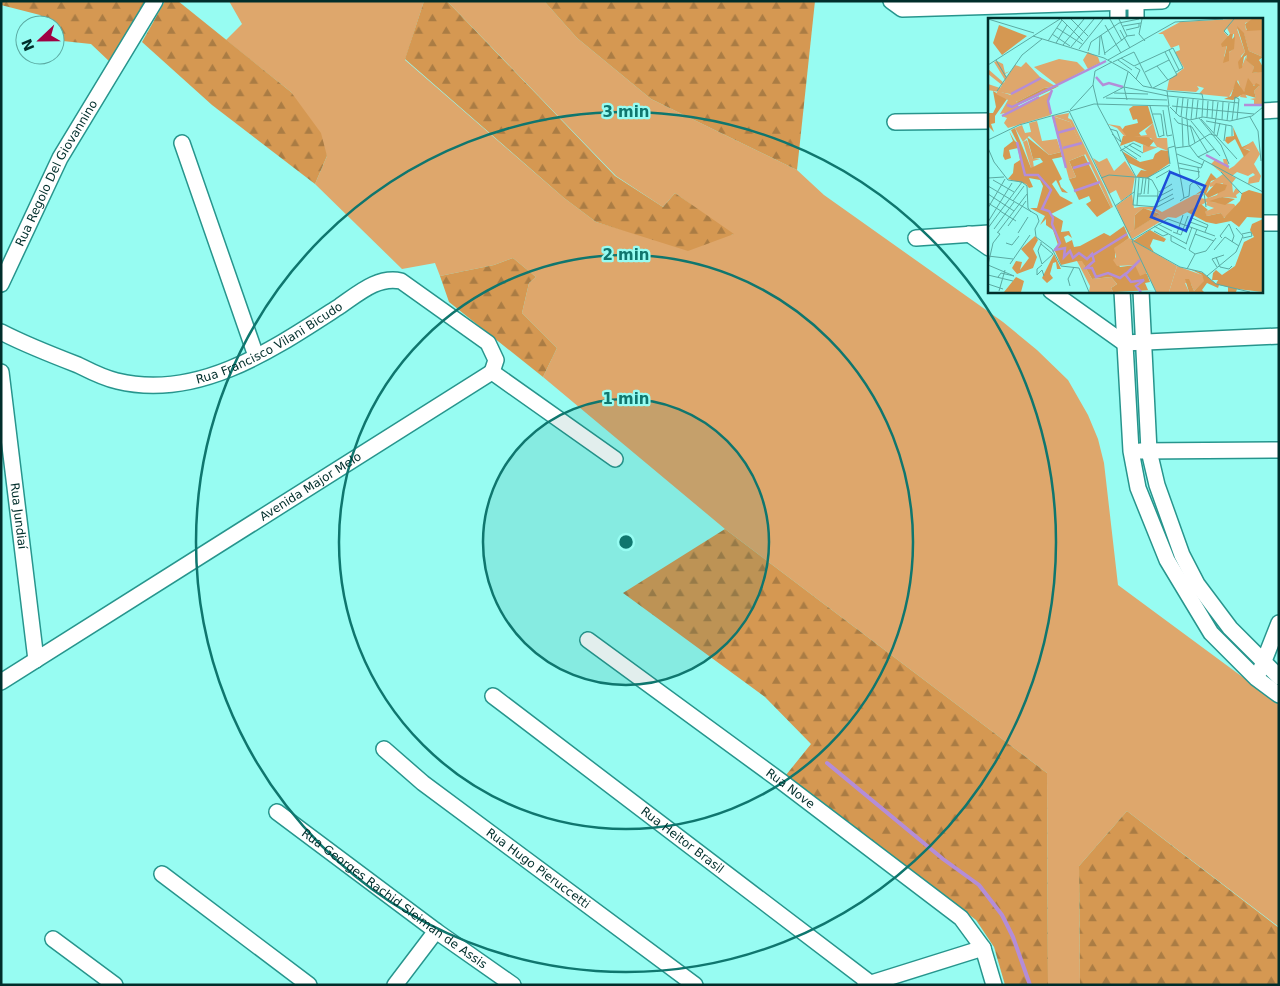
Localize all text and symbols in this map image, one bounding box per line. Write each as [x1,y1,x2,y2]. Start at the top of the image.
north arrow [15,15,65,65]
inset map [988,18,1262,292]
text: N [18,36,38,53]
street label: Rua Regolo Del Giovannino [13,98,100,249]
text: 3 min [602,103,650,121]
text: 2 min [602,246,650,264]
street label: Rua Francisco Vilani Bicudo [194,299,345,387]
text: 1 min [602,390,650,408]
street label: Avenida Major Melo [257,449,364,524]
street label: Rua Jundiaí [7,482,30,551]
centre of rings [617,533,635,551]
street label: Rua Nove [763,766,818,811]
street label: Rua Heitor Brasil [638,804,727,876]
street label: Rua Hugo Pieruccetti [483,825,593,912]
street label: Rua Georges Rachid Sleiman de Assis [299,826,490,972]

